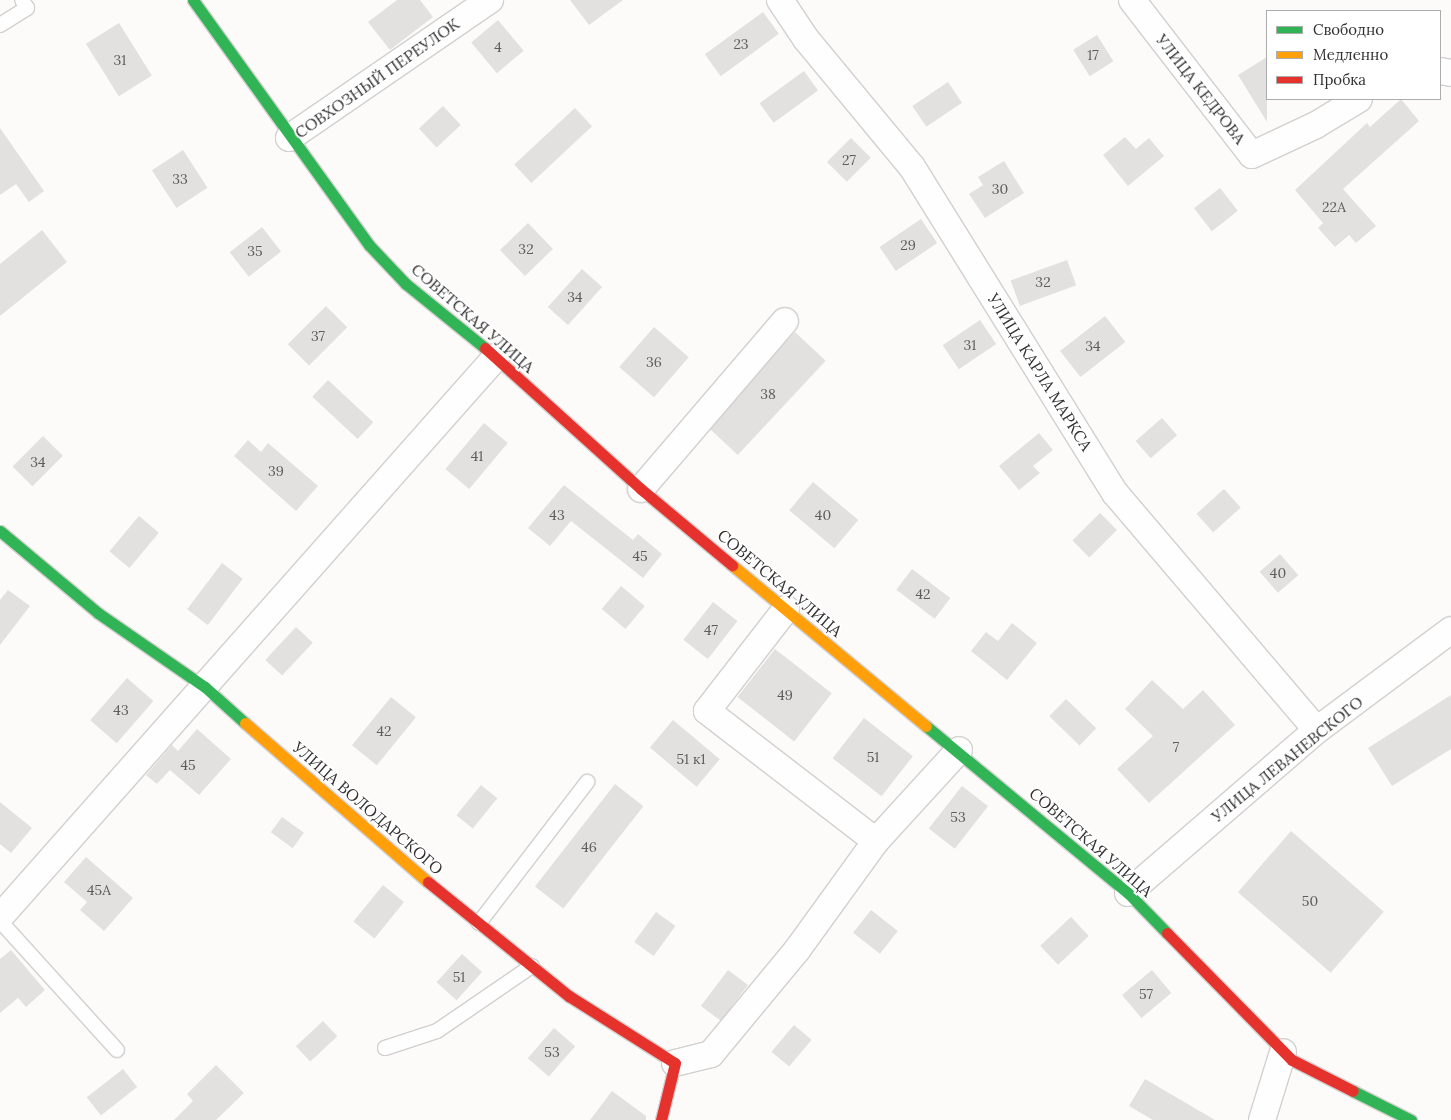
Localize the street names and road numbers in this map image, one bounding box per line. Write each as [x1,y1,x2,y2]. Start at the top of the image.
street label: СОВХОЗНЫЙ ПЕРЕУЛОК [291,14,463,142]
street label: УЛИЦА КЕДРОВА [1152,30,1250,148]
street label: СОВЕТСКАЯ УЛИЦА [408,259,538,377]
street label: УЛИЦА КАРЛА МАРКСА [984,290,1096,454]
street label: СОВЕТСКАЯ УЛИЦА [714,525,846,641]
street label: УЛИЦА ЛЕВАНЕВСКОГО [1207,692,1367,826]
street label: УЛИЦА ВОЛОДАРСКОГО [289,738,447,878]
street label: СОВЕТСКАЯ УЛИЦА [1026,783,1156,901]

